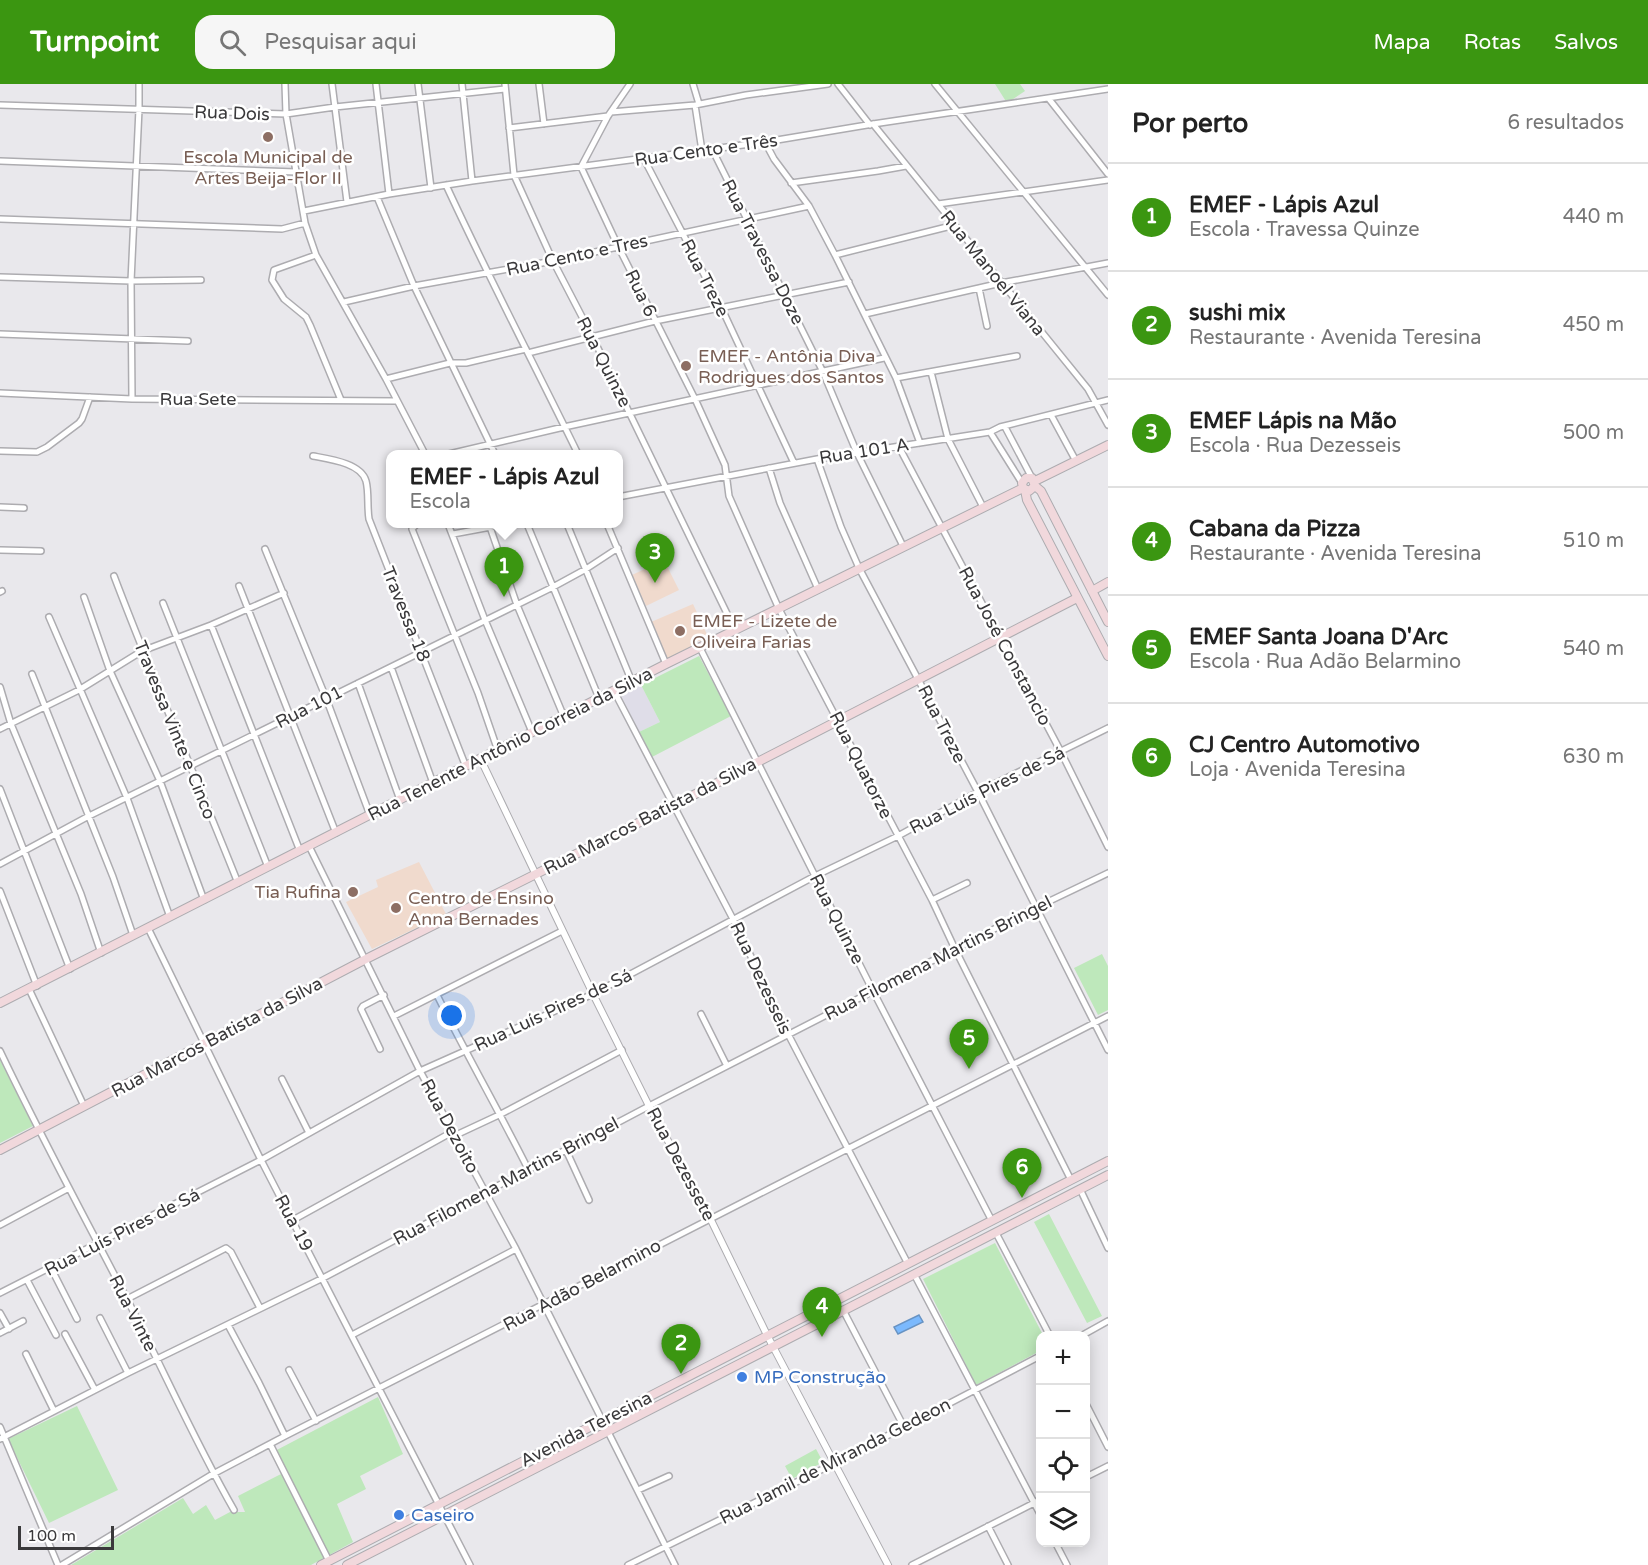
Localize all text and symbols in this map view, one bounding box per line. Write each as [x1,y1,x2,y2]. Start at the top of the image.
search box [195,15,615,69]
text: Turnpoint [30,25,159,59]
icon: search [216,26,249,59]
text: Pesquisar aqui [264,29,417,55]
text: Mapa [1373,30,1431,55]
text: Rotas [1464,30,1521,55]
text: Salvos [1554,30,1618,55]
street label: Rua Dois [194,101,270,125]
text: Por perto [1132,108,1248,139]
text: 6 resultados [1508,111,1624,135]
street label: Rua Cento e Três [633,129,779,171]
marker: Escola Municipal de Artes Beija-Flor II [261,130,275,144]
place label: Escola Municipal de Artes Beija-Flor II [183,146,353,189]
street label: Rua Travessa Doze [717,176,809,328]
text: EMEF - Lápis Azul [1189,192,1379,218]
text: 1 [1145,205,1158,229]
text: 440 m [1563,205,1624,229]
street label: Rua Manoel Viana [936,206,1050,340]
text: Escola · Travessa Quinze [1189,218,1420,242]
street label: Rua Cento e Tres [504,229,650,281]
street label: Rua Treze [676,235,734,321]
street label: Rua 6 [620,266,662,320]
text: sushi mix [1189,300,1286,326]
street label: Rua Quinze [572,313,636,411]
text: 2 [1145,313,1158,337]
text: 450 m [1563,313,1624,337]
text: Restaurante · Avenida Teresina [1189,326,1481,350]
place label: EMEF - Antônia Diva Rodrigues dos Santos [698,345,884,388]
marker: EMEF - Antônia Diva Rodrigues dos Santos [679,359,693,373]
street label: Rua Sete [160,388,236,410]
text: EMEF Lápis na Mão [1189,408,1397,434]
text: 3 [1145,421,1158,445]
text: 500 m [1563,421,1624,445]
street label: Rua 101 A [818,433,910,469]
text: Escola · Rua Dezesseis [1189,434,1401,458]
popup [386,450,623,528]
text: EMEF - Lápis Azul [409,464,600,490]
text: Escola [409,490,471,514]
text: Cabana da Pizza [1189,516,1361,542]
text: 4 [1145,529,1158,553]
text: 510 m [1563,529,1624,553]
pin: 3 [636,534,674,583]
text: Restaurante · Avenida Teresina [1189,542,1481,566]
pin: 1 [484,548,524,597]
street label: Travessa 18 [377,563,435,665]
street label: Rua José Constancio [954,563,1056,729]
place label: EMEF - Lizete de Oliveira Farias [692,610,837,653]
marker: EMEF - Lizete de Oliveira Farias [673,624,687,638]
text: EMEF Santa Joana D'Arc [1189,624,1448,650]
street label: Travessa Vinte e Cinco [129,637,221,823]
text: 5 [1145,637,1158,661]
text: 540 m [1563,637,1624,661]
text: Escola · Rua Adão Belarmino [1189,650,1461,674]
street label: Rua Tenente Antônio Correia da Silva [364,662,656,826]
street label: Rua 101 [272,681,346,733]
street label: Rua Treze [913,681,971,767]
street label: Rua Quatorze [824,708,898,822]
text: CJ Centro Automotivo [1189,732,1420,758]
street label: Rua Luís Pires de Sá [906,741,1068,839]
text: 6 [1145,745,1158,769]
text: 630 m [1563,745,1624,769]
street label: Rua Marcos Batista da Silva [540,753,760,879]
text: Loja · Avenida Teresina [1189,758,1406,782]
street label: Rua Quinze [805,870,869,968]
place label: Tia Rufina [255,881,341,903]
marker: Tia Rufina [346,885,360,899]
place label: Centro de Ensino Anna Bernades [408,887,554,930]
street label: Rua Filomena Martins Bringel [821,891,1055,1025]
marker: Centro de Ensino Anna Bernades [389,901,403,915]
street label: Rua Dezesseis [725,918,797,1038]
street label: Rua Luís Pires de Sá [471,964,635,1056]
street label: Rua Marcos Batista da Silva [108,972,326,1102]
your location [437,1001,466,1030]
pin: 5 [950,1020,988,1069]
street label: Rua Dezoito [416,1075,484,1177]
street label: Rua Dezessete [642,1103,720,1225]
street label: Rua Filomena Martins Bringel [389,1112,623,1250]
pin: 6 [1002,1148,1042,1198]
street label: Rua Luís Pires de Sá [41,1183,203,1281]
street label: Rua 19 [270,1191,318,1255]
street label: Rua Adão Belarmino [499,1234,665,1336]
street label: Rua Vinte [104,1271,162,1355]
pin: 4 [802,1288,842,1337]
pin: 2 [662,1324,700,1374]
map controls [1036,1331,1090,1547]
button: + [1036,1331,1090,1385]
place label: MP Construção [754,1366,886,1388]
marker: MP Construção [735,1370,749,1384]
button: − [1036,1385,1090,1439]
street label: Avenida Teresina [516,1386,656,1472]
street label: Rua Jamil de Miranda Gedeon [716,1393,954,1529]
button: locate [1036,1439,1090,1493]
button: layers [1036,1493,1090,1547]
place label: Caseiro [411,1504,475,1526]
marker: Caseiro [392,1508,406,1522]
scale bar [18,1523,114,1550]
text: 100 m [27,1526,76,1546]

